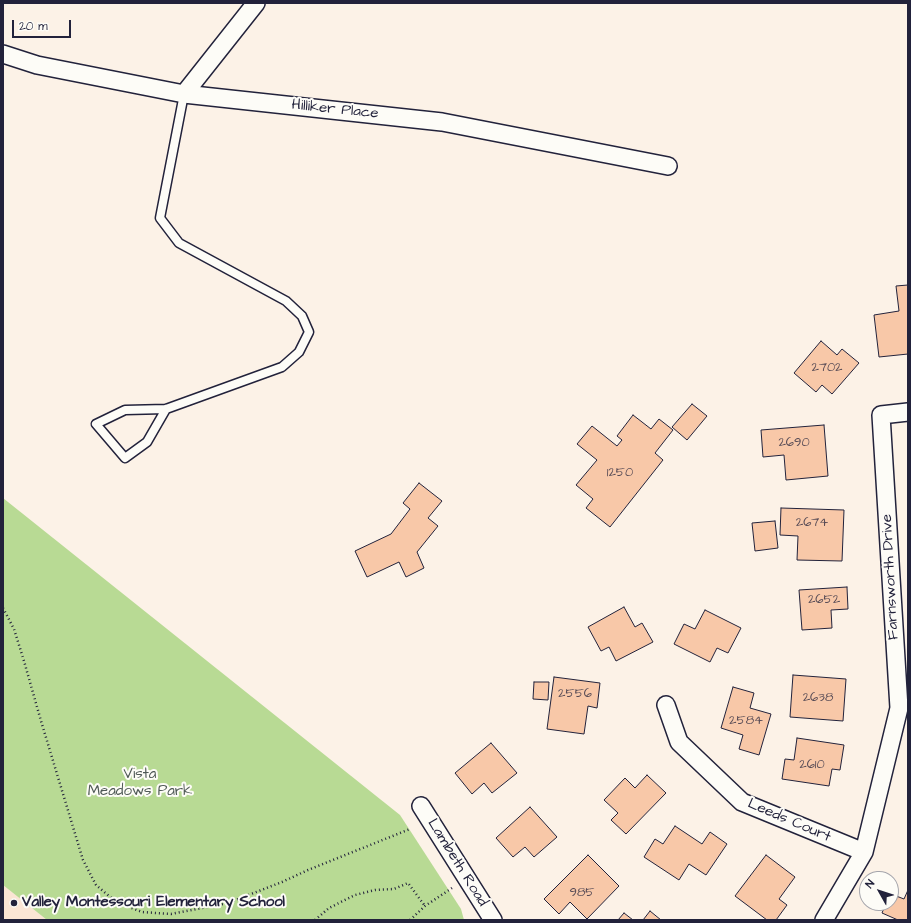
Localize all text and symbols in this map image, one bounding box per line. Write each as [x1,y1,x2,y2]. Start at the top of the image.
scale bar [14,12,73,38]
text: 20 m [19,18,48,35]
street label: Hilliker Place [291,96,379,124]
house number: 2702 [811,360,843,376]
house number: 2690 [778,435,810,451]
house number: 1250 [607,465,633,481]
street label: Farnsworth Drive [879,514,903,640]
house number: 2674 [796,515,828,531]
house number: 2652 [808,592,840,608]
house number: 2556 [558,686,592,702]
house number: 2638 [803,690,833,706]
house number: 2584 [729,713,763,729]
house number: 2610 [799,757,825,773]
park label: Vista Meadows Park [88,766,192,801]
street label: Leeds Court [745,795,833,847]
street label: Lambeth Road [423,816,491,910]
north arrow [859,871,899,911]
text: N [862,876,878,891]
house number: 985 [569,885,595,901]
place label: Valley Montessouri Elementary School [22,894,285,912]
marker: Valley Montessouri Elementary School [9,898,19,908]

